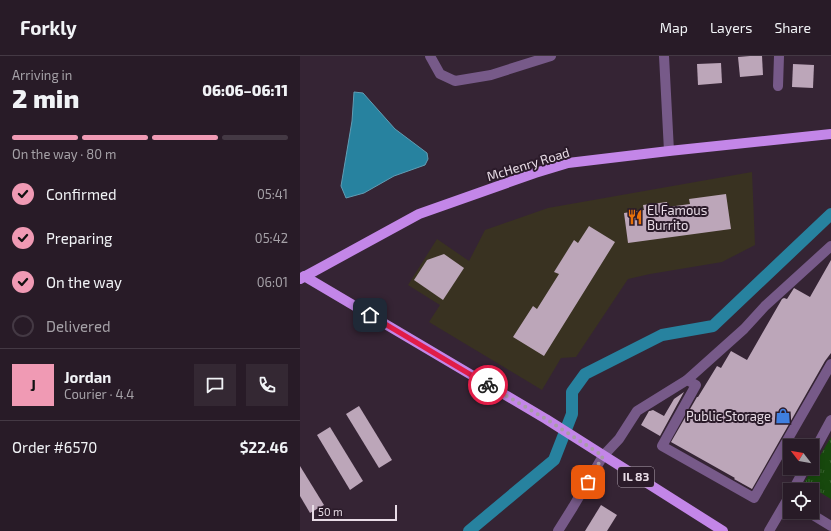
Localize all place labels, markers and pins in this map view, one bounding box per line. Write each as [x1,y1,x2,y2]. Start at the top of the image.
place label: El Famous Burrito [647,202,707,233]
restaurant icon: El Famous Burrito [626,208,644,226]
pin [353,298,387,332]
shop icon: Public Storage [774,407,792,425]
place label: Public Storage [686,408,771,424]
pin [571,465,605,499]

